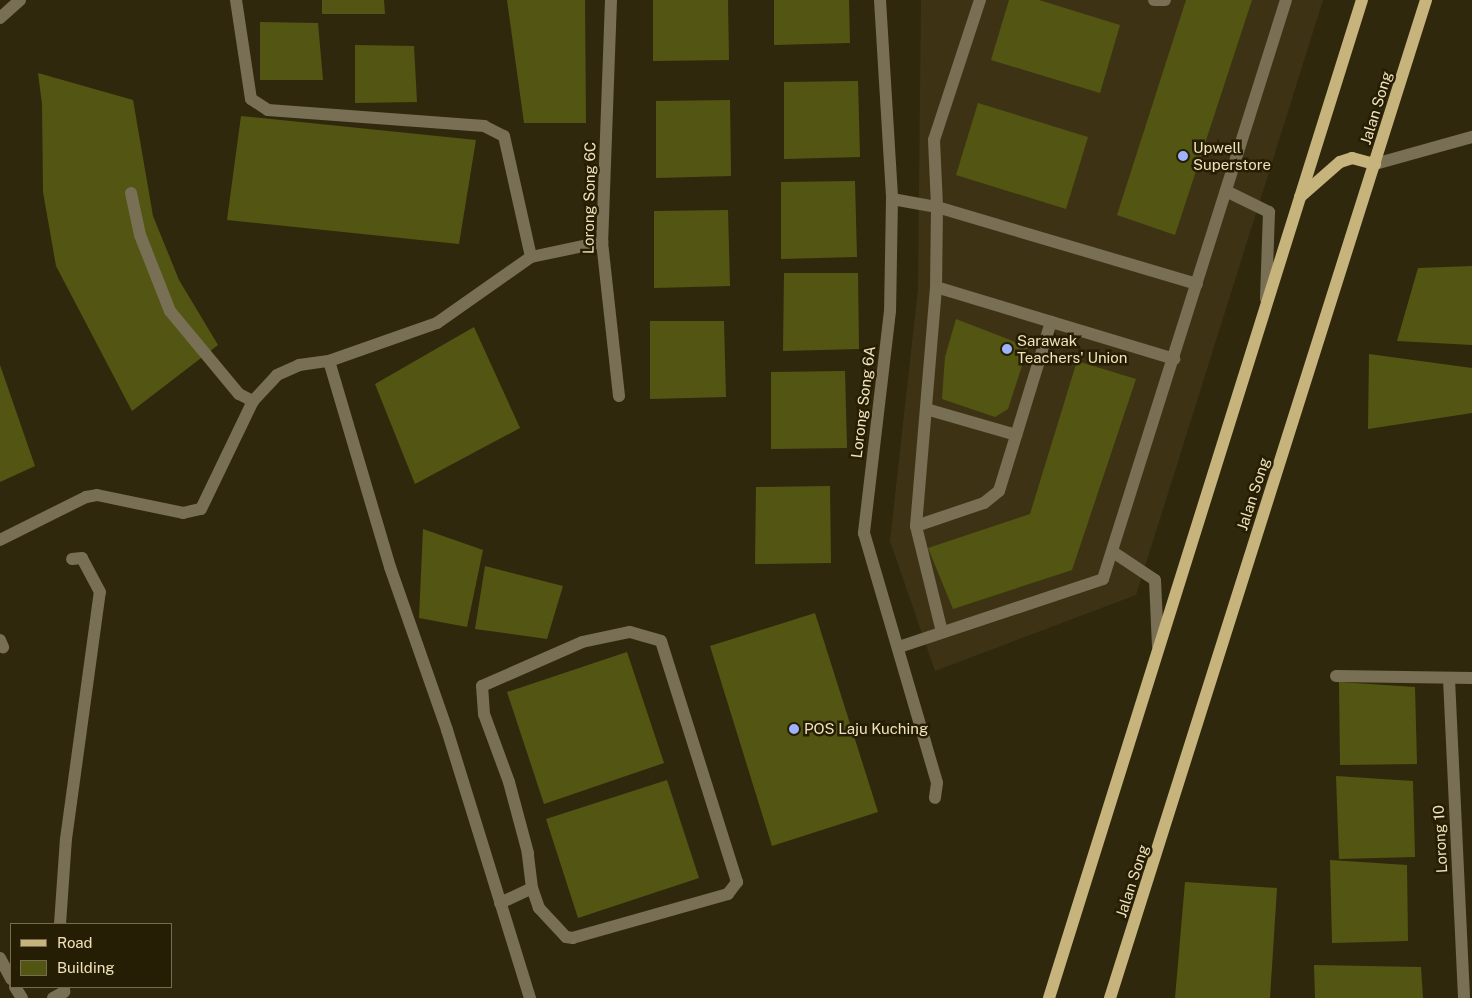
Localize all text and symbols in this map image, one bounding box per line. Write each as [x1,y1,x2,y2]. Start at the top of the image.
street label: Jalan Song [1356,69,1396,147]
place label: Upwell Superstore [1193,138,1271,173]
street label: Lorong Song 6C [579,142,599,254]
marker: Upwell Superstore [1177,150,1189,162]
place label: Sarawak Teachers' Union [1017,331,1127,366]
marker: Sarawak Teachers' Union [1001,343,1013,355]
street label: Lorong Song 6A [847,345,879,459]
street label: Jalan Song [1233,455,1273,533]
place label: POS Laju Kuching [804,720,928,738]
marker: POS Laju Kuching [788,723,800,735]
street label: Lorong 10 [1429,805,1451,873]
street label: Jalan Song [1112,842,1152,920]
legend [10,923,172,988]
text: Road [57,934,93,951]
text: Building [57,959,115,976]

